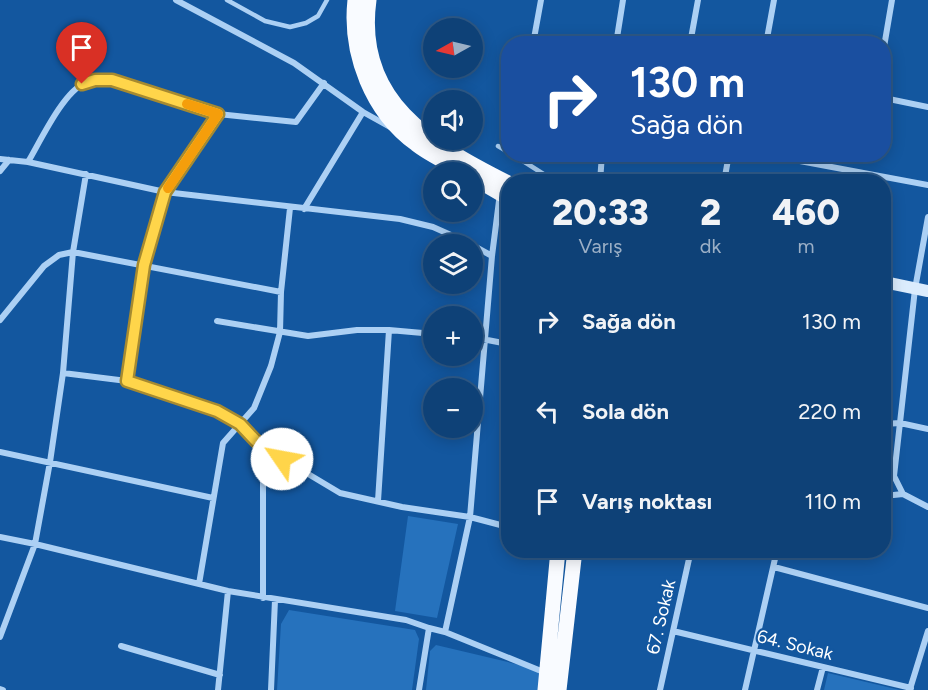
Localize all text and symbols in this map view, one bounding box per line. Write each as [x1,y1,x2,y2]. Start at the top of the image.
north arrow [423,18,483,78]
map controls [423,18,483,438]
pin [56,22,107,84]
icon: arrive [65,31,98,64]
text: 130 m [630,57,745,108]
icon: right [531,60,609,138]
button: sound [423,90,483,150]
text: Sağa dön [630,108,743,141]
button: search [423,162,483,222]
text: 20:33 [552,191,649,234]
text: 2 [700,191,721,234]
text: 460 [772,191,840,234]
button: layers [423,234,483,294]
text: Varış [578,234,622,258]
text: dk [700,234,721,258]
text: m [798,234,815,258]
icon: right [531,305,564,338]
button: + [423,306,483,366]
text: Sağa dön [582,308,676,335]
text: 130 m [802,308,861,335]
button: − [423,378,483,438]
icon: left [531,395,564,428]
text: Sola dön [582,398,669,425]
text: 220 m [798,398,861,425]
position arrow [250,427,314,491]
icon: arrive [531,485,564,518]
text: Varış noktası [582,488,712,515]
text: 110 m [805,488,861,515]
street label: 67. Sokak [642,577,680,656]
street label: 64. Sokak [755,625,836,665]

